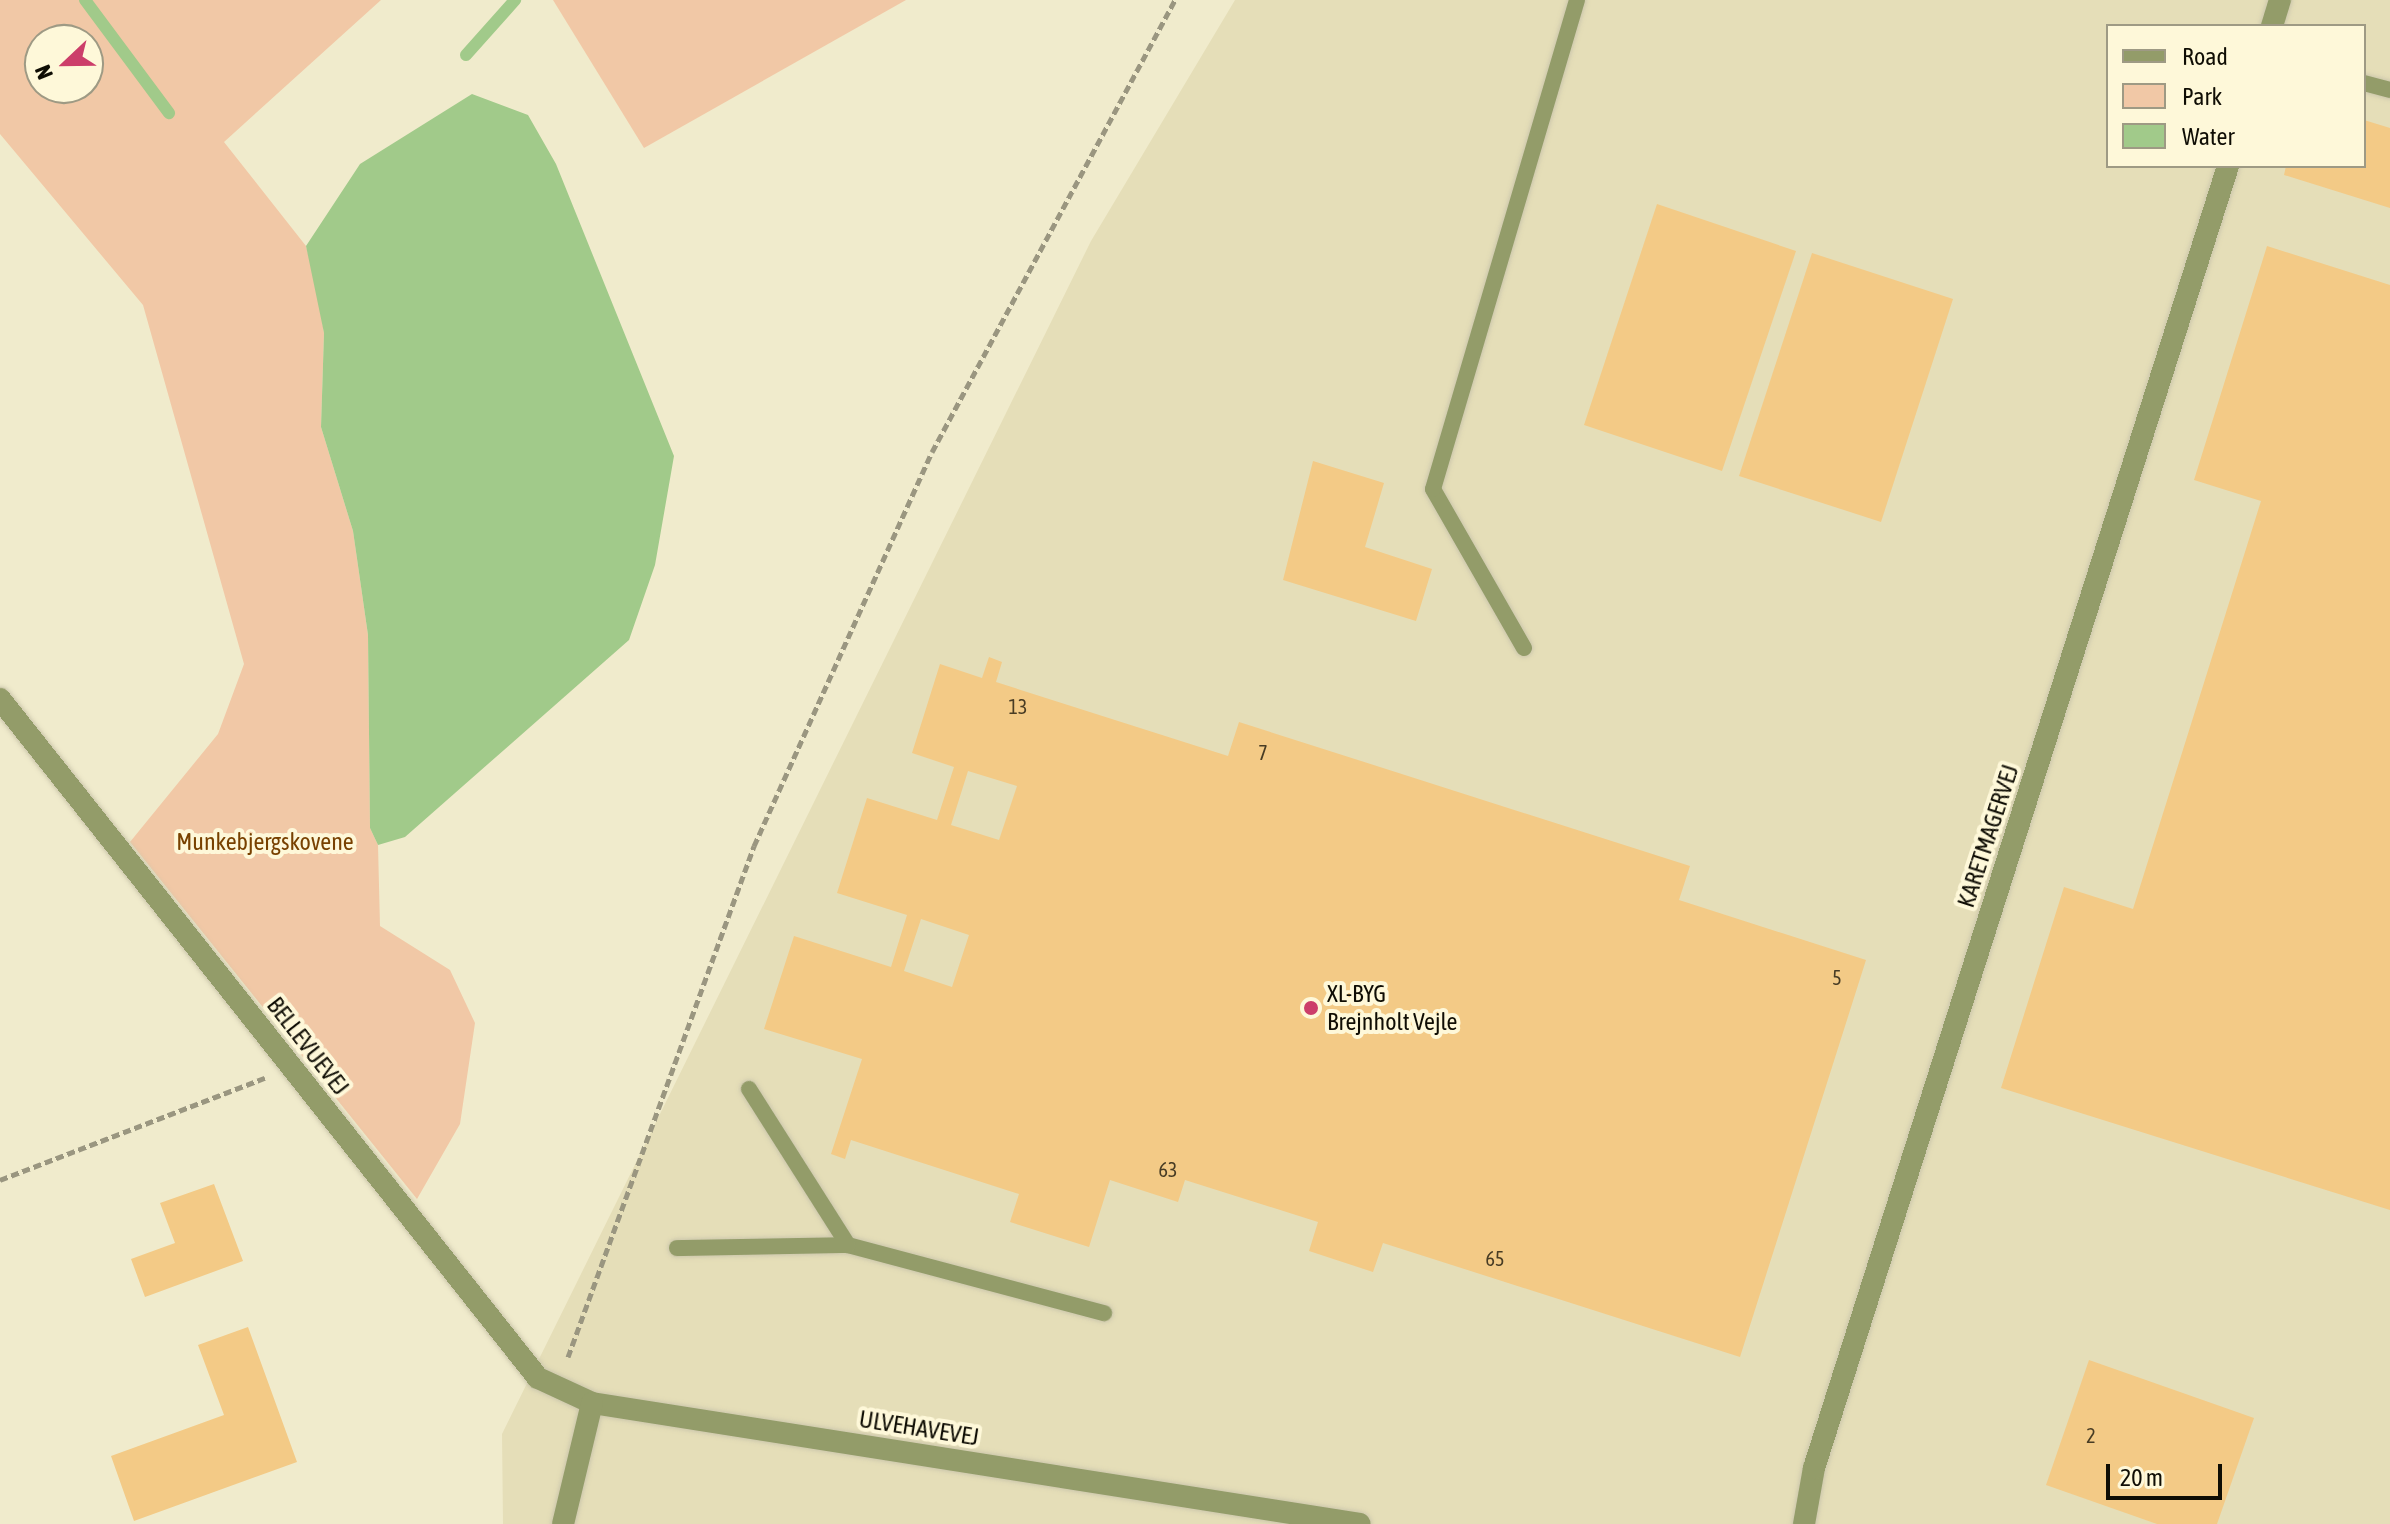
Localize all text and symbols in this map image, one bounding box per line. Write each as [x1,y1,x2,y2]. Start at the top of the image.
north arrow [24,24,104,104]
legend [2106,24,2366,168]
text: Road [2182,43,2228,70]
text: N [29,61,58,83]
text: Park [2182,83,2222,110]
text: Water [2182,123,2235,150]
house number: 13 [1009,694,1027,718]
house number: 7 [1258,740,1268,764]
street label: KARETMAGERVEJ [1951,761,2025,911]
park label: Munkebjergskovene [176,828,354,856]
house number: 5 [1832,965,1842,989]
place label: XL-BYG Brejnholt Vejle [1327,980,1457,1036]
street label: BELLEVUEVEJ [261,991,355,1101]
marker: XL-BYG Brejnholt Vejle [1302,999,1320,1017]
house number: 63 [1159,1157,1177,1181]
house number: 65 [1486,1246,1504,1270]
street label: ULVEHAVEVEJ [857,1404,981,1452]
house number: 2 [2086,1423,2096,1447]
scale bar [2110,1448,2226,1498]
text: 20 m [2120,1464,2163,1491]

